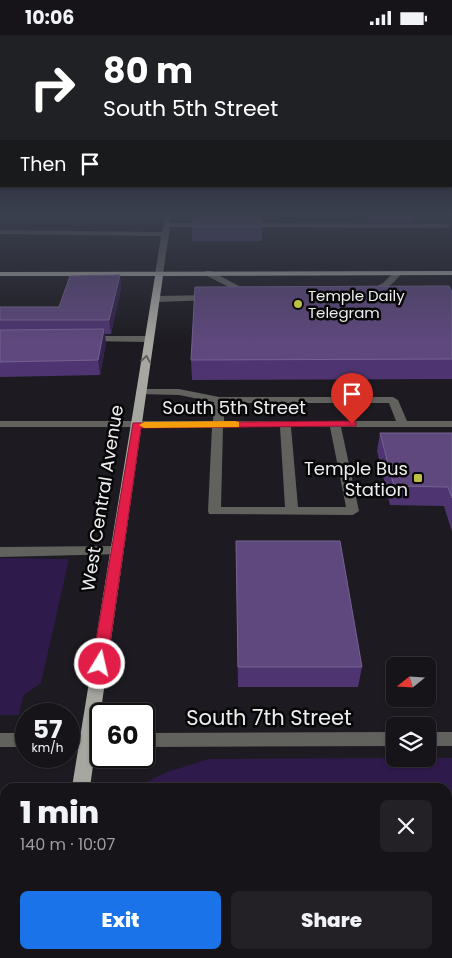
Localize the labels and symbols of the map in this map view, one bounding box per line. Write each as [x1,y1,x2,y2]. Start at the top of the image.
place label: Temple Daily Telegram [308,285,405,323]
marker: Temple Daily Telegram [292,298,304,310]
one-way arrow [141,354,151,363]
pin [331,373,373,424]
street label: South 5th Street [162,395,306,420]
street label: West Central Avenue [75,403,129,593]
place label: Temple Bus Station [304,456,408,502]
marker: Temple Bus Station [412,472,424,484]
position arrow [73,637,125,689]
north arrow [386,657,436,707]
speed limit sign: 60 [90,703,155,768]
street label: South 7th Street [186,703,352,732]

